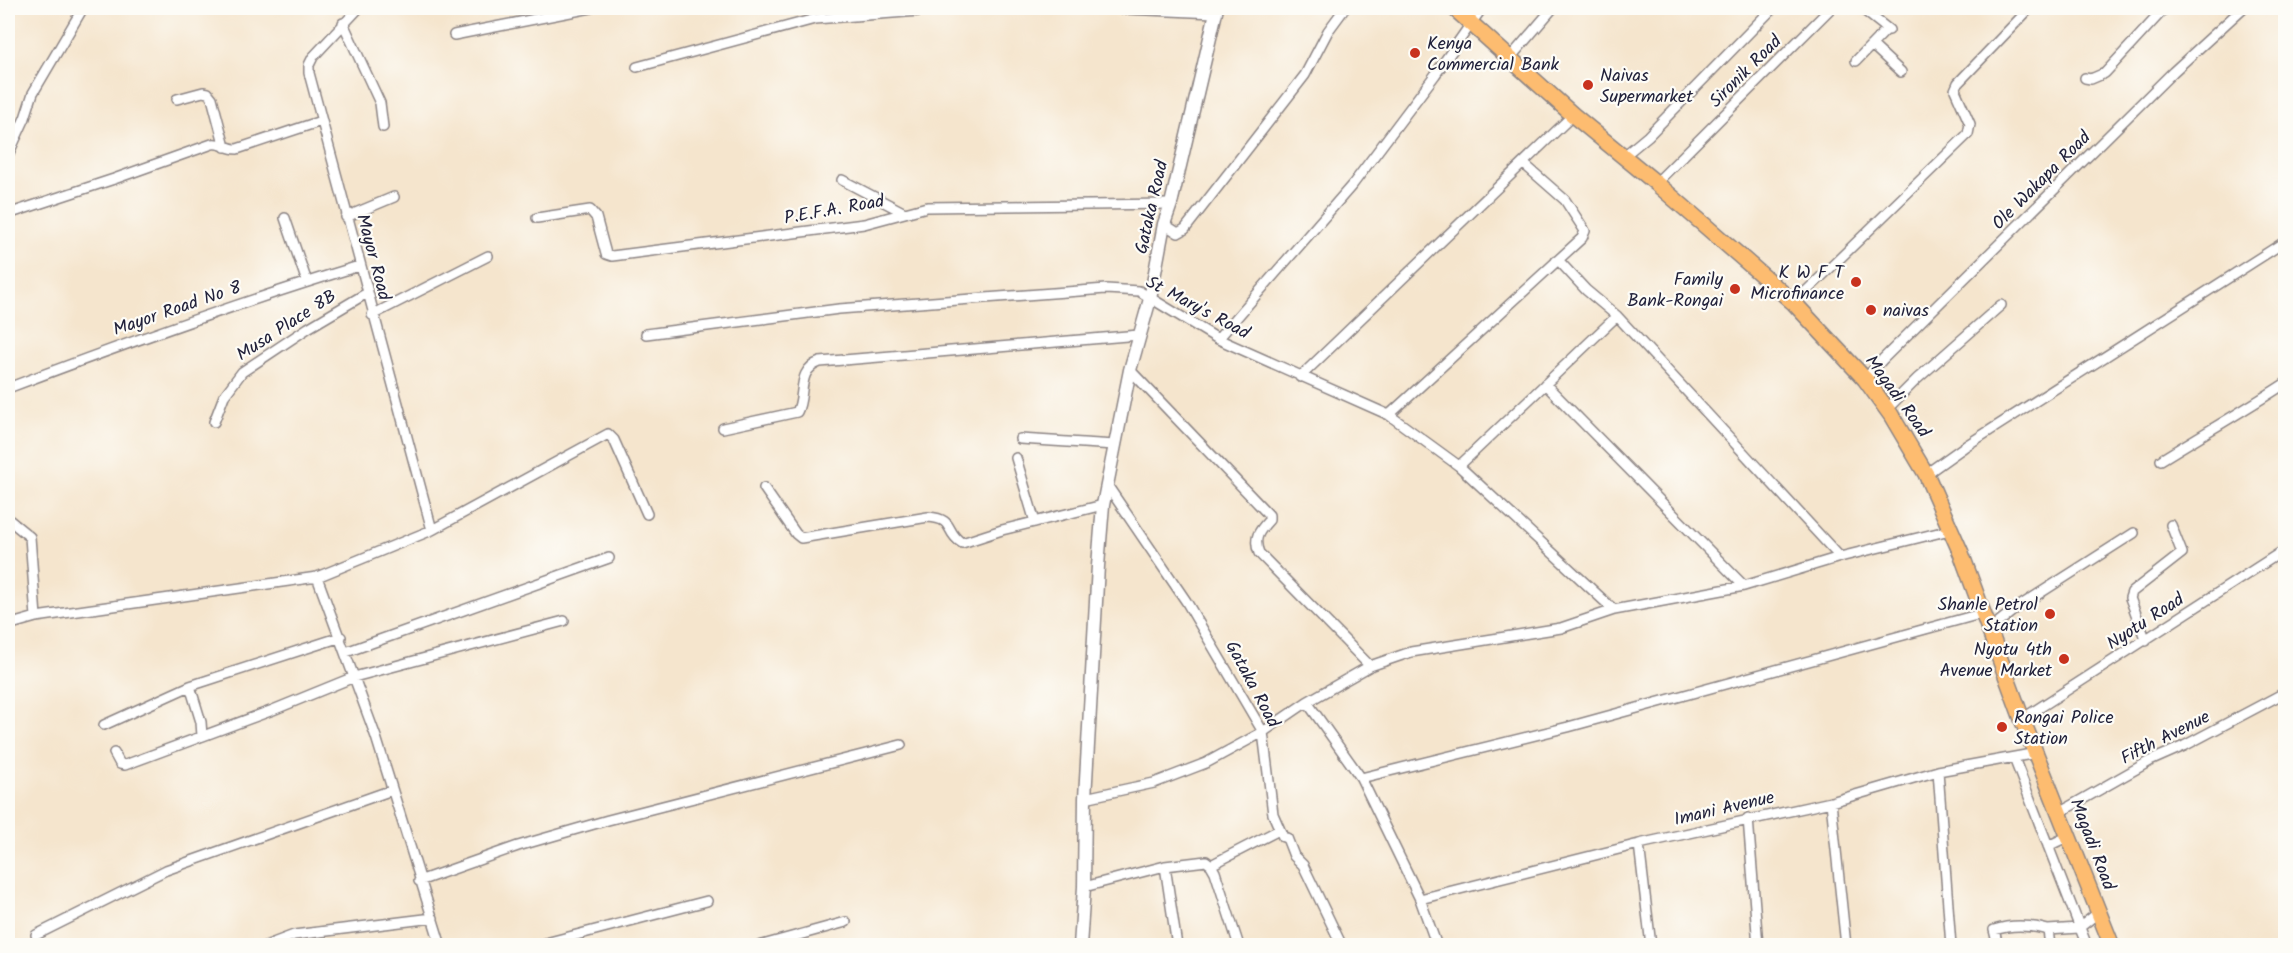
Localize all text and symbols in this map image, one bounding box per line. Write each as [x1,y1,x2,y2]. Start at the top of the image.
street label: Sironik Road [1703,28,1790,115]
place label: Kenya Commercial Bank [1427,30,1560,80]
marker: Kenya Commercial Bank [1408,46,1422,60]
place label: Naivas Supermarket [1600,62,1694,112]
marker: Naivas Supermarket [1581,78,1595,92]
street label: Ole Wakapa Road [1986,124,2099,237]
street label: Gataka Road [1128,157,1178,257]
street label: P.E.F.A. Road [782,187,888,234]
street label: Mayor Road [347,211,398,305]
place label: K W F T Microfinance [1750,259,1845,309]
place label: Family Bank-Rongai [1627,266,1724,316]
street label: St Mary's Road [1140,269,1255,348]
street label: Mayor Road No 8 [109,274,246,345]
marker: K W F T Microfinance [1849,275,1863,289]
marker: Family Bank-Rongai [1728,282,1742,296]
street label: Musa Place 8B [231,283,343,370]
place label: naivas [1883,297,1929,326]
marker: naivas [1864,303,1878,317]
street label: Magadi Road [1857,349,1937,445]
street label: Nyotu Road [2101,586,2191,658]
place label: Shanle Petrol Station [1938,591,2039,641]
marker: Shanle Petrol Station [2043,607,2057,621]
street label: Gataka Road [1217,636,1287,734]
place label: Nyotu 4th Avenue Market [1940,636,2053,686]
marker: Nyotu 4th Avenue Market [2057,652,2071,666]
street label: Fifth Avenue [2116,703,2216,773]
place label: Rongai Police Station [2014,704,2114,754]
marker: Rongai Police Station [1995,720,2009,734]
street label: Imani Avenue [1671,784,1778,835]
street label: Magadi Road [2061,794,2123,896]

